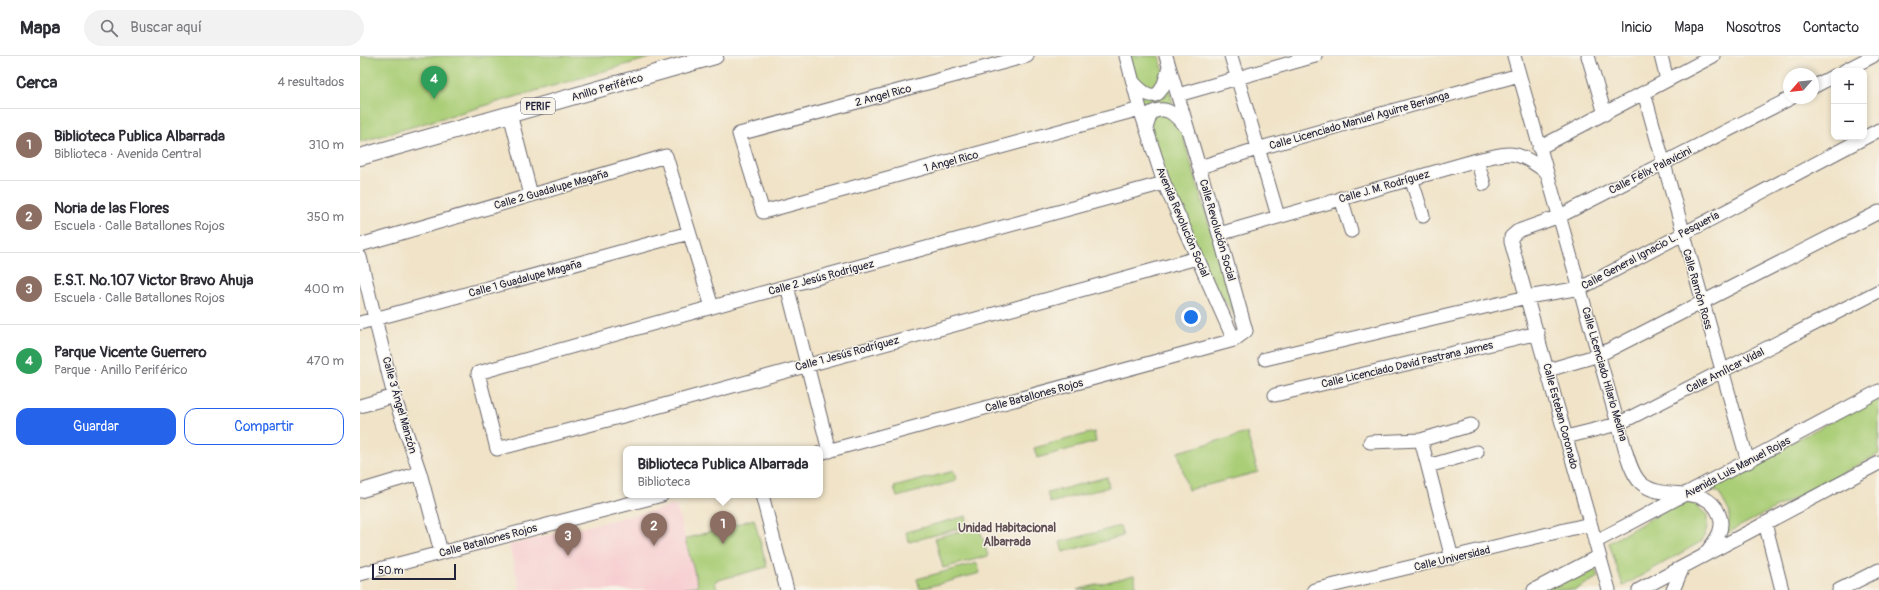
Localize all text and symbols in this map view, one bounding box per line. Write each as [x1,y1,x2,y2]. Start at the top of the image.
search box [84,10,364,46]
text: Mapa [20,16,60,40]
icon: search [98,17,120,39]
text: Buscar aquí [130,18,202,37]
text: Inicio [1621,19,1652,36]
text: Mapa [1674,19,1704,36]
text: Nosotros [1726,19,1781,36]
text: Contacto [1803,19,1859,36]
pin: 4 [421,66,447,99]
north arrow [1783,68,1819,104]
map controls [1831,68,1867,140]
button: + [1831,68,1867,104]
street label: Anillo Periférico [570,71,645,104]
text: Cerca [16,72,57,93]
text: 4 resultados [277,74,344,90]
street label: 2 Angel Rico [854,82,913,109]
street label: Calle Licenciado Manuel Aguirre Berlanga [1268,89,1451,152]
road number: PERIF [521,98,555,114]
button: − [1831,104,1867,140]
text: Biblioteca Publica Albarrada [54,127,225,146]
text: 1 [26,137,32,153]
text: 310 m [308,137,344,153]
street label: Calle Félix Palavicini [1607,144,1694,197]
text: Biblioteca · Avenida Central [54,146,202,162]
street label: 1 Angel Rico [922,148,980,175]
street label: Avenida Revolución Social [1153,165,1212,279]
street label: Calle 2 Guadalupe Magaña [493,167,610,212]
street label: Calle J. M. Rodríguez [1337,167,1431,206]
street label: Calle Revolución Social [1197,178,1238,283]
text: Noria de las Flores [54,199,169,218]
street label: Calle General Ignacio L. Pesquería [1579,208,1722,292]
text: 2 [25,209,33,225]
text: 350 m [306,209,344,225]
text: Escuela · Calle Batallones Rojos [54,218,225,234]
street label: Calle Ramón Ross [1680,247,1715,331]
street label: Calle 1 Guadalupe Magaña [467,257,583,300]
street label: Calle 2 Jesús Rodríguez [767,257,876,298]
text: E.S.T. No.107 Victor Bravo Ahuja [54,271,253,290]
text: 3 [25,281,33,297]
text: 400 m [304,281,344,297]
text: Escuela · Calle Batallones Rojos [54,290,225,306]
street label: Calle Licenciado Hilario Medina [1579,306,1630,443]
your location [1181,307,1201,327]
street label: Calle 1 Jesús Rodríguez [794,333,901,374]
street label: Calle Licenciado David Pastrana James [1320,338,1494,391]
text: Parque Vicente Guerrero [54,343,206,362]
street label: Calle Amílcar Vidal [1684,345,1767,396]
text: 4 [25,353,33,369]
text: 470 m [306,353,344,369]
street label: Calle 3 Ángel Manzón [379,355,420,455]
text: Parque · Anillo Periférico [54,362,188,378]
street label: Calle Esteban Coronado [1540,362,1581,470]
street label: Calle Batallones Rojos [984,376,1085,415]
button: Guardar [16,408,176,445]
button: Compartir [184,408,344,445]
street label: Avenida Luis Manuel Rojas [1682,434,1793,501]
popup [623,446,823,498]
text: Biblioteca Publica Albarrada [637,455,809,474]
text: Biblioteca [637,474,690,490]
pin: 1 [710,511,736,544]
pin: 2 [641,513,667,546]
street label: Calle Batallones Rojos [438,521,539,560]
district label: Unidad Habitacional Albarrada [958,521,1056,550]
pin: 3 [555,523,581,556]
street label: Calle Universidad [1413,543,1491,574]
scale bar [372,562,456,581]
text: 50 m [378,564,404,577]

